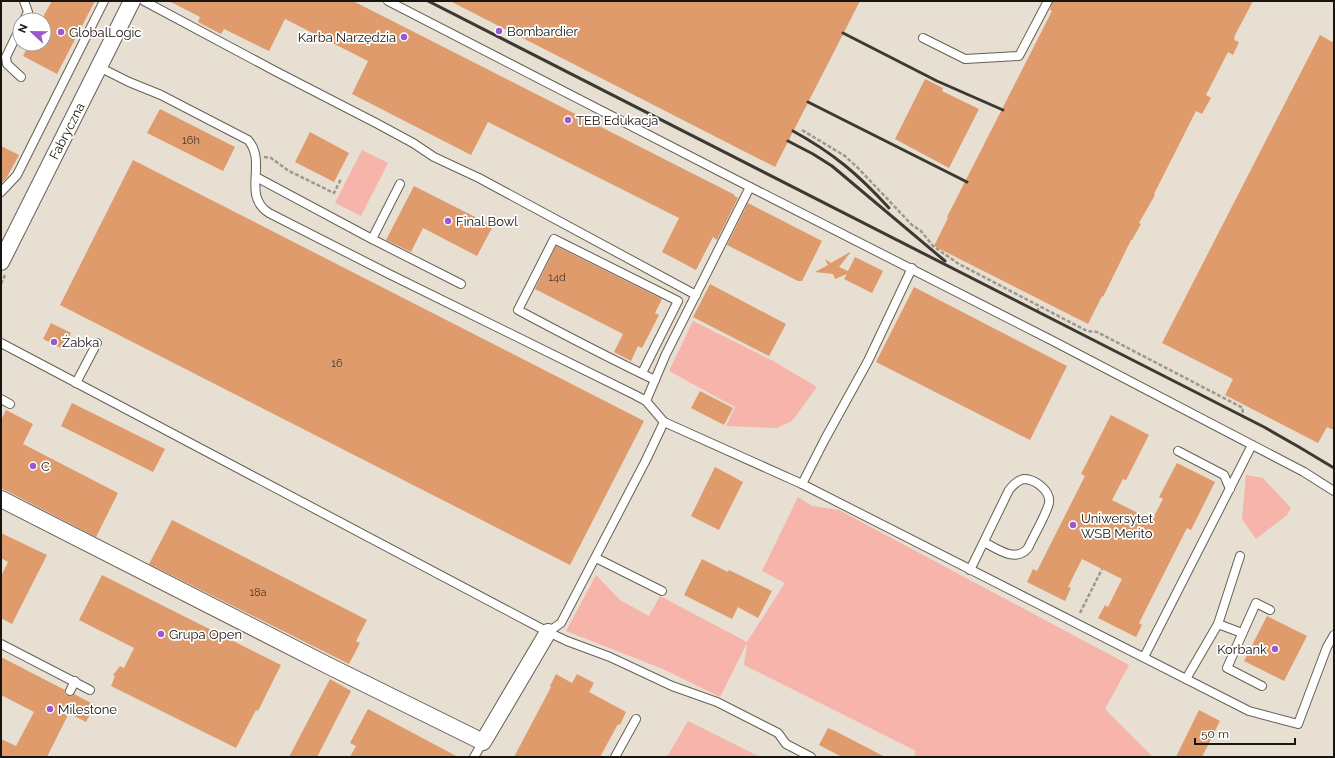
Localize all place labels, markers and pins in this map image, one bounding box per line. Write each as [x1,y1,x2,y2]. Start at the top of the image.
place label: Bombardier [507,24,578,39]
place label: GlobalLogic [69,25,141,40]
marker: Bombardier [494,26,504,36]
marker: GlobalLogic [56,27,66,37]
place label: Karba Narzędzia [298,30,396,45]
marker: Karba Narzędzia [399,32,409,42]
place label: TEB Edukacja [576,113,658,128]
marker: TEB Edukacja [563,115,573,125]
place label: Final Bowl [456,214,518,229]
marker: Final Bowl [443,216,453,226]
place label: Żabka [62,334,99,350]
marker: Żabka [49,337,59,347]
place label: C [41,459,50,474]
marker: C [28,461,38,471]
place label: Uniwersytet WSB Merito [1081,511,1154,541]
marker: Uniwersytet WSB Merito [1068,520,1078,530]
place label: Grupa Open [169,627,242,642]
marker: Grupa Open [156,629,166,639]
place label: Korbank [1217,642,1267,657]
marker: Korbank [1270,644,1280,654]
place label: Milestone [58,702,117,717]
marker: Milestone [45,704,55,714]

